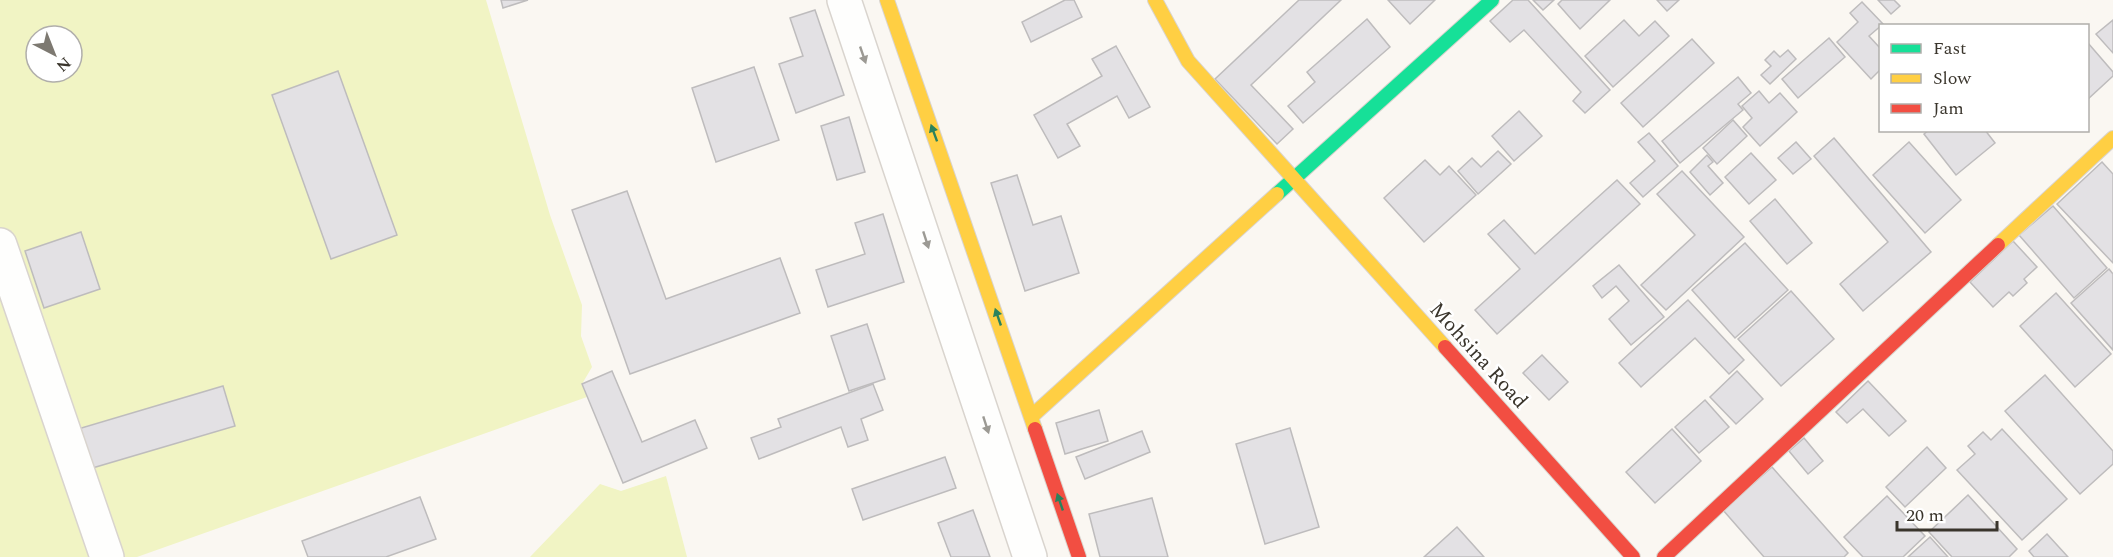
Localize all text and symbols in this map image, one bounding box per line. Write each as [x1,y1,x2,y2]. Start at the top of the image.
north arrow [24,24,84,84]
legend [1879,24,2089,132]
text: Fast [1933,35,1966,62]
one-way arrow [859,46,868,64]
text: N [50,51,76,78]
text: Slow [1933,65,1972,92]
text: Jam [1933,95,1964,122]
one-way arrow [929,123,939,141]
one-way arrow [921,231,931,249]
street label: Mohsina Road [1421,295,1535,416]
one-way arrow [993,308,1002,326]
one-way arrow [982,416,992,434]
one-way arrow [1055,493,1065,511]
scale bar [1897,494,1998,532]
text: 20 m [1906,502,1944,529]

